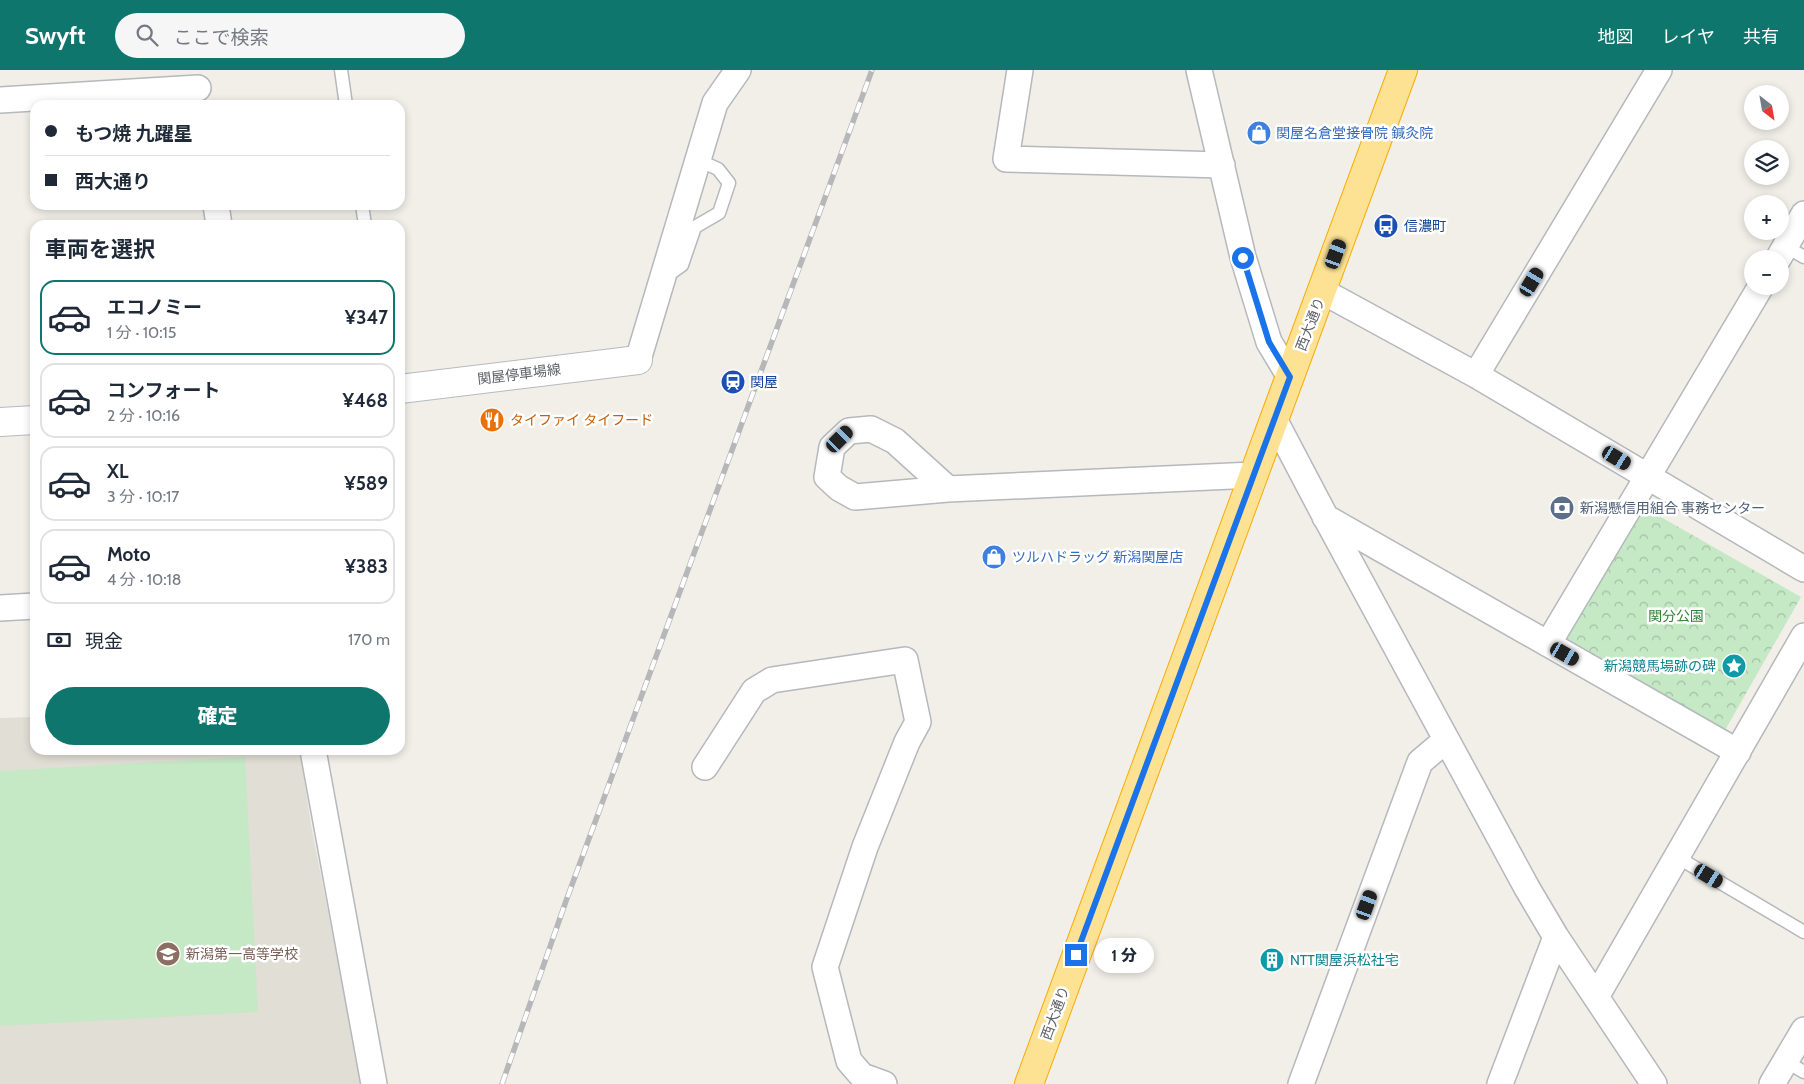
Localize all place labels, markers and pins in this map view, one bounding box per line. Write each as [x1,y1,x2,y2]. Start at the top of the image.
shop icon: 関屋名倉堂接骨院 鍼灸院 [1246,120,1272,146]
place label: 関屋名倉堂接骨院 鍼灸院 [1276,124,1433,142]
bus stop icon: 信濃町 [1373,213,1399,239]
place label: 信濃町 [1404,217,1446,235]
station icon: 関屋 [720,369,746,395]
place label: 関屋 [750,373,778,391]
restaurant icon: タイファイ タイフード [479,407,505,433]
place label: タイファイ タイフード [510,411,653,429]
bank icon: 新潟懸信用組合 事務センター [1549,495,1575,521]
place label: 新潟懸信用組合 事務センター [1580,499,1765,517]
shop icon: ツルハドラッグ 新潟関屋店 [981,544,1007,570]
place label: ツルハドラッグ 新潟関屋店 [1012,548,1183,566]
place icon: 新潟競馬場跡の碑 [1721,653,1747,679]
place label: 新潟競馬場跡の碑 [1604,657,1716,675]
school or university icon: 新潟第一高等学校 [155,941,181,967]
place label: 新潟第一高等学校 [186,945,298,963]
building icon: NTT関屋浜松社宅 [1259,947,1285,973]
place label: NTT関屋浜松社宅 [1290,951,1399,969]

